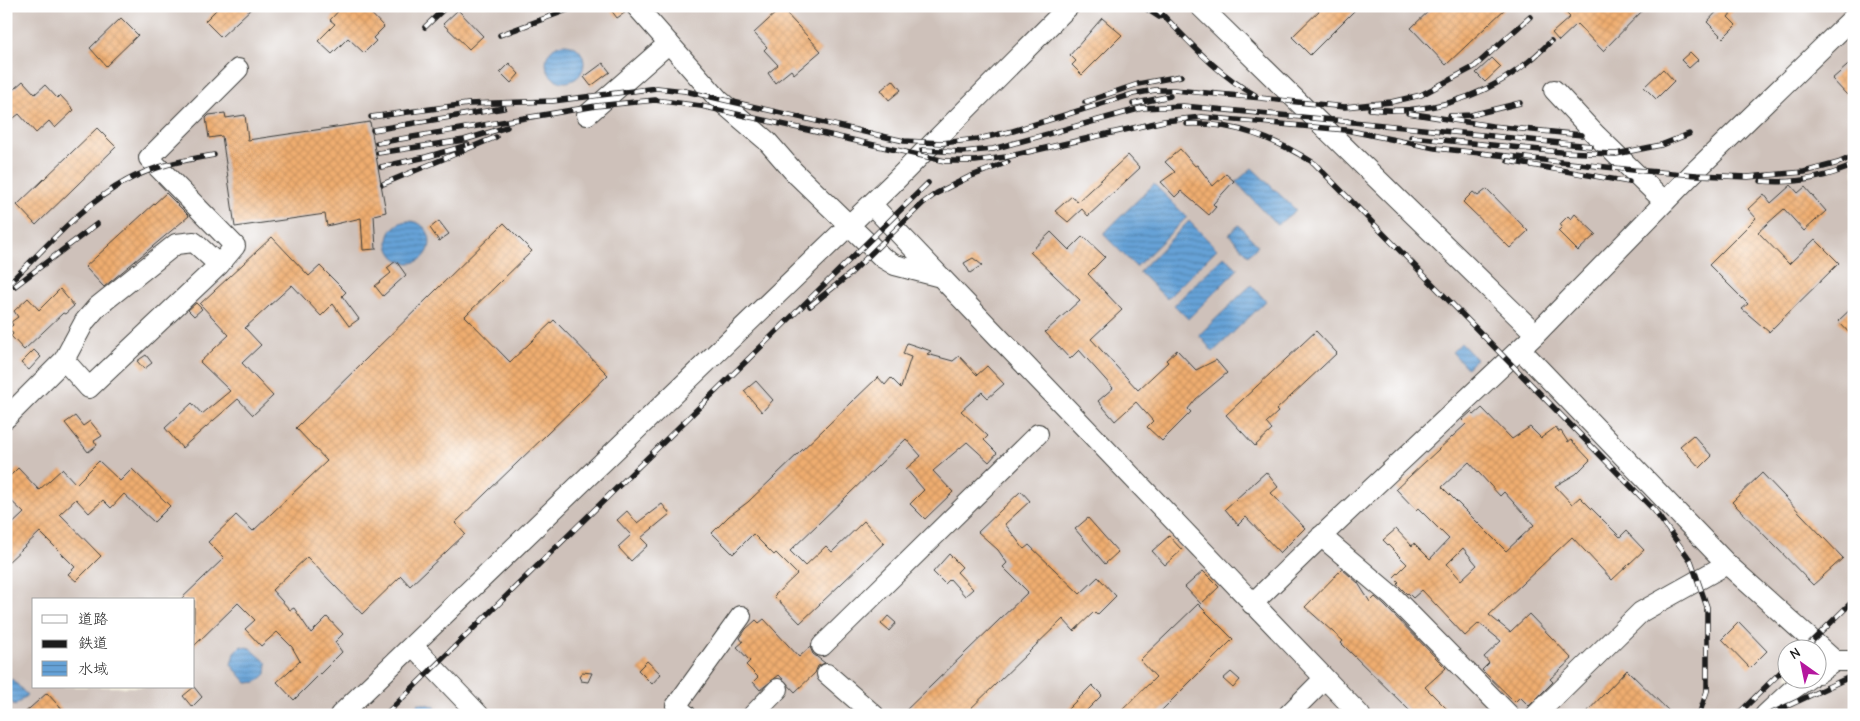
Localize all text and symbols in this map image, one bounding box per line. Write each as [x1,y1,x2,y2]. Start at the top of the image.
legend [32,598,195,688]
text: 道路 [78,610,108,628]
text: 鉄道 [78,634,108,652]
north arrow [1778,638,1828,688]
text: N [1787,644,1804,663]
text: 水域 [78,660,108,678]

